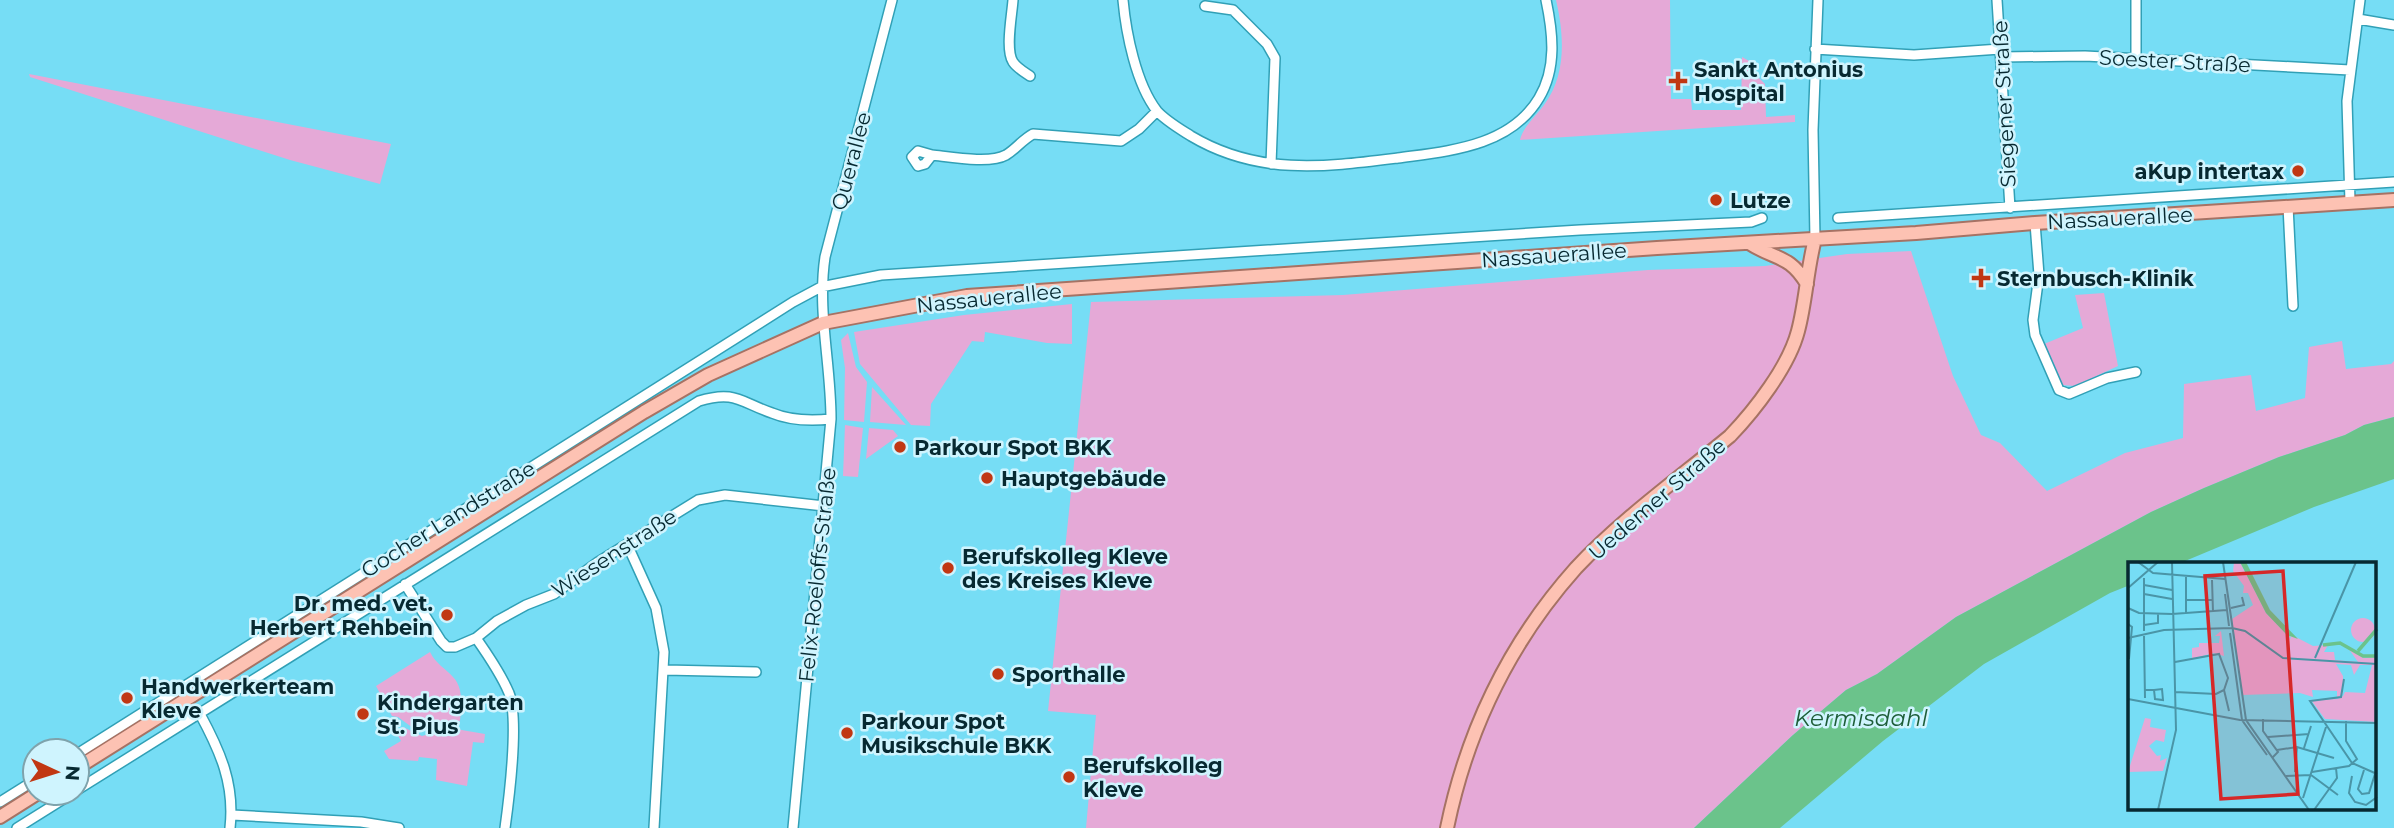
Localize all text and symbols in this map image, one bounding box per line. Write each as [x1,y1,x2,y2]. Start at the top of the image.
street label: Siegener Straße [1987,20,2021,188]
street label: Soester Straße [2099,45,2251,77]
place label: Sankt Antonius Hospital [1694,57,1863,106]
marker: Sankt Antonius Hospital [1668,71,1688,91]
street label: Querallee [826,109,876,213]
place label: aKup intertax [2135,159,2284,184]
marker: aKup intertax [2290,163,2306,179]
place label: Lutze [1730,188,1791,213]
marker: Lutze [1708,192,1724,208]
street label: Nassauerallee [2047,202,2193,234]
street label: Nassauerallee [1480,237,1628,273]
place label: Sternbusch-Klinik [1997,266,2194,291]
marker: Sternbusch-Klinik [1971,268,1991,288]
street label: Nassauerallee [915,278,1063,318]
street label: Uedemer Straße [1583,433,1731,565]
place label: Parkour Spot BKK [914,435,1112,460]
marker: Parkour Spot BKK [892,439,908,455]
street label: Gocher Landstraße [356,455,540,583]
street label: Felix-Roeloffs-Straße [793,466,841,684]
place label: Hauptgebäude [1001,466,1166,491]
marker: Hauptgebäude [979,470,995,486]
street label: Wiesenstraße [547,503,681,603]
place label: Berufskolleg Kleve des Kreises Kleve [962,544,1168,593]
marker: Berufskolleg Kleve des Kreises Kleve [940,560,956,576]
inset map [2128,562,2376,810]
place label: Dr. med. vet. Herbert Rehbein [250,591,433,640]
marker: Dr. med. vet. Herbert Rehbein [439,607,455,623]
place label: Sporthalle [1012,662,1126,687]
marker: Sporthalle [990,666,1006,682]
place label: Handwerkerteam Kleve [141,674,334,723]
marker: Handwerkerteam Kleve [119,690,135,706]
place label: Kindergarten St. Pius [377,690,524,739]
water label: Kermisdahl [1794,704,1929,732]
marker: Kindergarten St. Pius [355,706,371,722]
place label: Parkour Spot Musikschule BKK [861,709,1052,758]
marker: Parkour Spot Musikschule BKK [839,725,855,741]
north arrow [21,737,91,807]
place label: Berufskolleg Kleve [1083,753,1223,802]
text: N [60,765,84,782]
marker: Berufskolleg Kleve [1061,769,1077,785]

